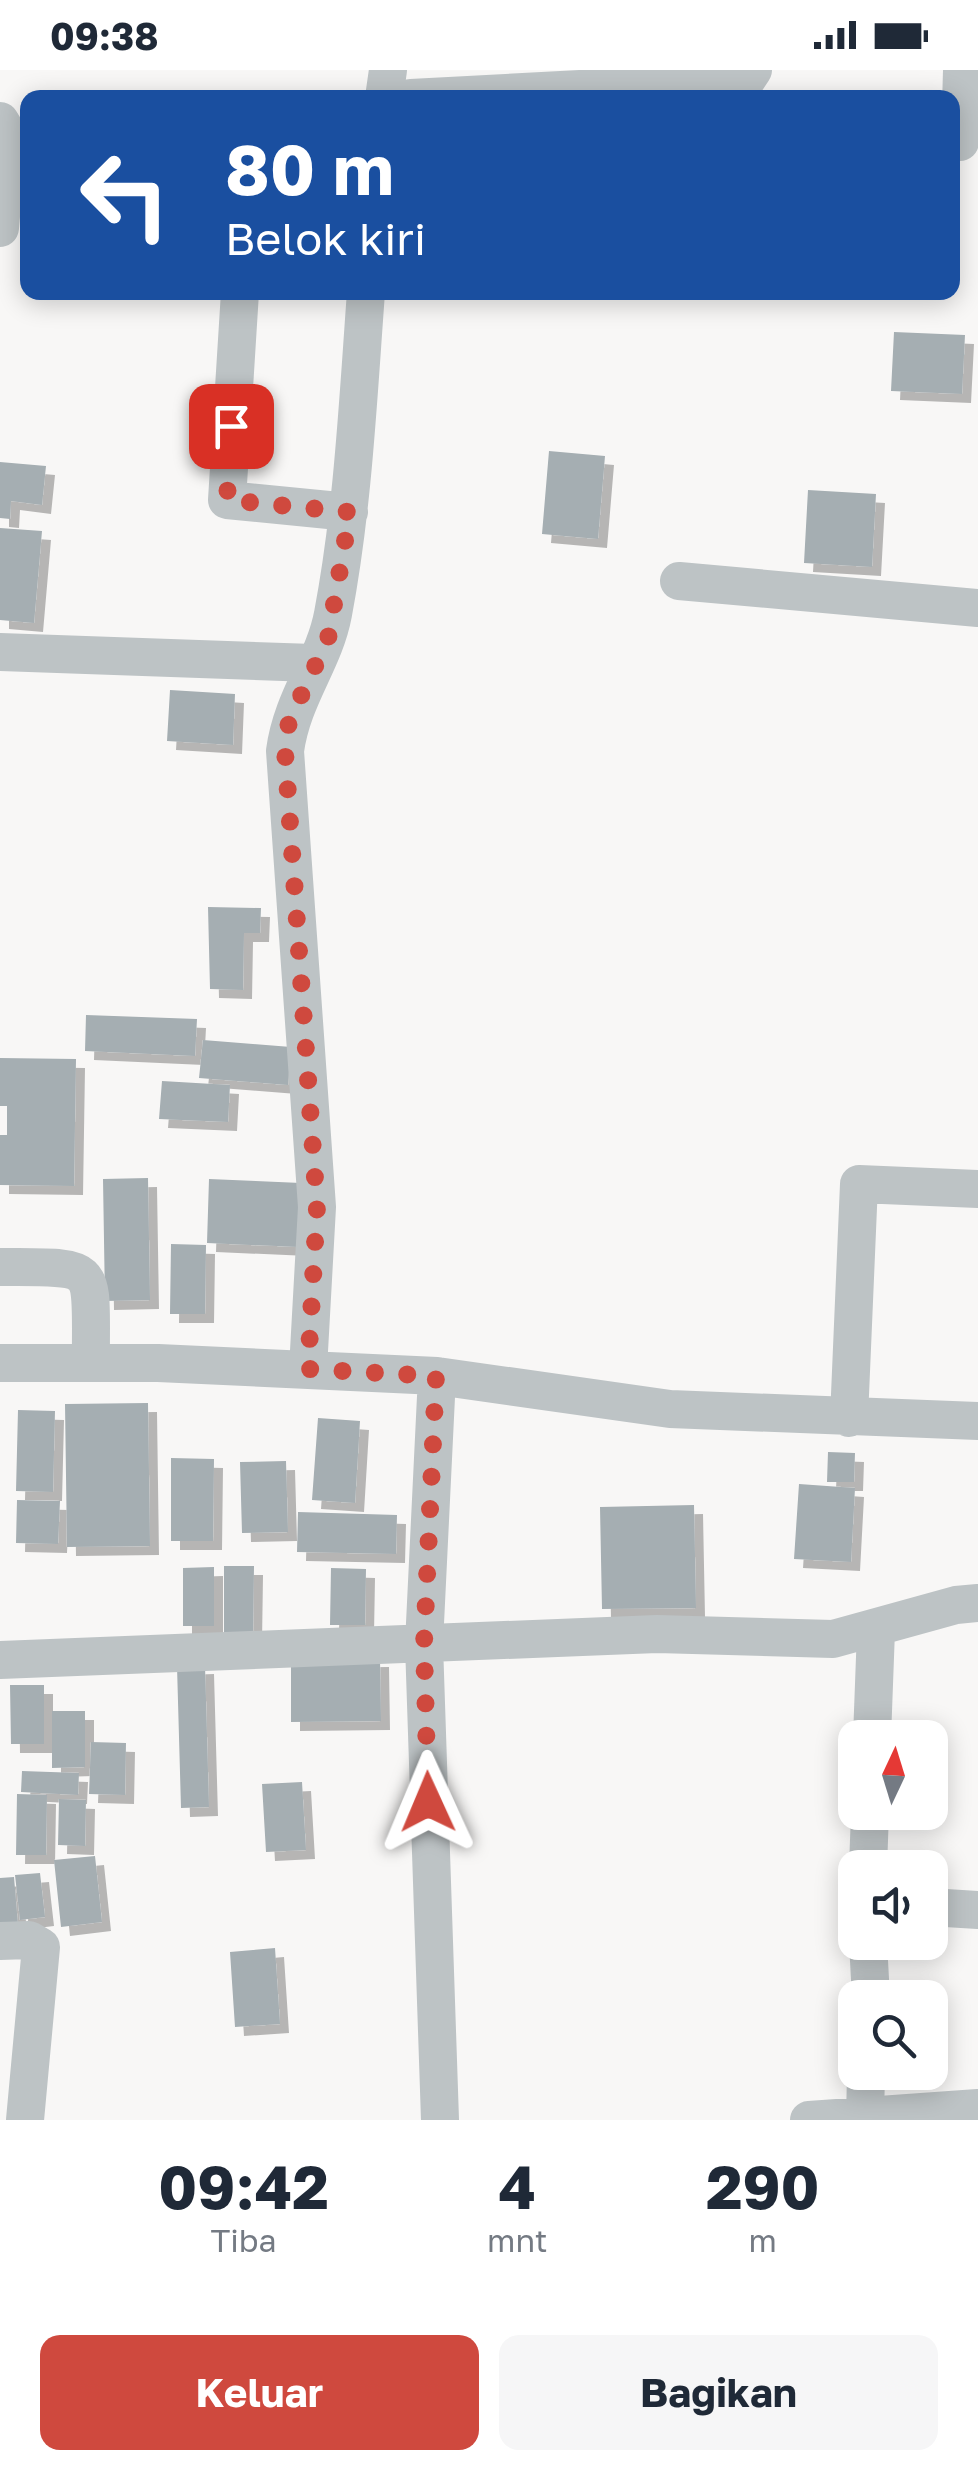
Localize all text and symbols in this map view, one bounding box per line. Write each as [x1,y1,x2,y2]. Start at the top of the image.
text: 09:38 [50,13,159,58]
text: 80 m [225,126,394,210]
icon: left [60,130,190,260]
text: Belok kiri [225,211,426,265]
pin [189,384,274,469]
icon: arrive [204,399,259,454]
north arrow [838,1720,948,1830]
map controls [838,1720,948,2090]
position arrow [376,1750,480,1854]
button: sound [838,1850,948,1960]
button: search [838,1980,948,2090]
text: 09:42 [158,2150,329,2222]
text: 4 [499,2150,536,2222]
text: 290 [706,2150,820,2222]
text: Tiba [210,2221,277,2259]
text: mnt [487,2221,548,2259]
text: m [749,2221,777,2259]
button: Keluar [40,2335,479,2450]
button: Bagikan [499,2335,938,2450]

